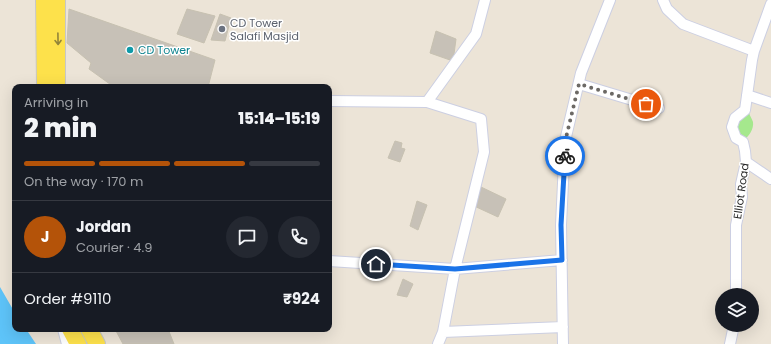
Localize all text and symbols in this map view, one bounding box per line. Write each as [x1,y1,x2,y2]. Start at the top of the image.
place label: CD Tower Salafi Masjid [230,15,299,44]
marker: CD Tower Salafi Masjid [217,24,227,34]
one-way arrow [54,32,61,45]
place label: CD Tower [138,42,190,58]
marker: CD Tower [125,45,135,55]
pin [629,87,663,121]
text: Arriving in [24,93,88,112]
icon: bag [635,93,657,115]
text: 15:14–15:19 [238,108,320,129]
text: 2 min [24,110,97,146]
courier [545,136,585,176]
icon: bike [554,145,576,167]
street label: Elliot Road [729,162,753,220]
text: On the way · 170 m [24,172,143,191]
text: Jordan [76,216,131,237]
button: chat [226,216,268,258]
button: phone [278,216,320,258]
text: J [41,226,49,247]
text: Courier · 4.9 [76,238,152,257]
pin [359,247,393,281]
icon: home [365,253,387,275]
text: Order #9110 [24,288,112,309]
text: ₹924 [283,288,320,309]
map controls [715,288,759,332]
button: layers [715,288,759,332]

